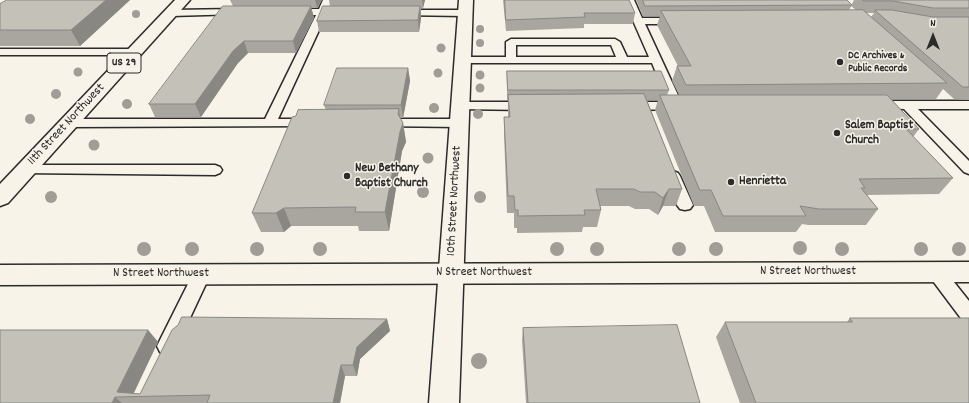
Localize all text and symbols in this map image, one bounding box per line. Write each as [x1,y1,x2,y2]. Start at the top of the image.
north arrow [913,16,953,56]
text: N [930,16,936,32]
place label: DC Archives & Public Records [848,49,907,75]
road number: US 29 [107,53,141,73]
marker: DC Archives & Public Records [835,57,845,67]
street label: 11th Street Northwest [25,81,109,169]
place label: Salem Baptist Church [845,118,913,149]
marker: Salem Baptist Church [832,128,842,138]
street label: 10th Street Northwest [444,145,466,257]
place label: New Bethany Baptist Church [355,161,428,192]
marker: New Bethany Baptist Church [342,171,352,181]
place label: Henrietta [739,174,786,190]
marker: Henrietta [726,177,736,187]
street label: N Street Northwest [760,264,856,280]
street label: N Street Northwest [436,265,532,281]
street label: N Street Northwest [113,266,209,282]

